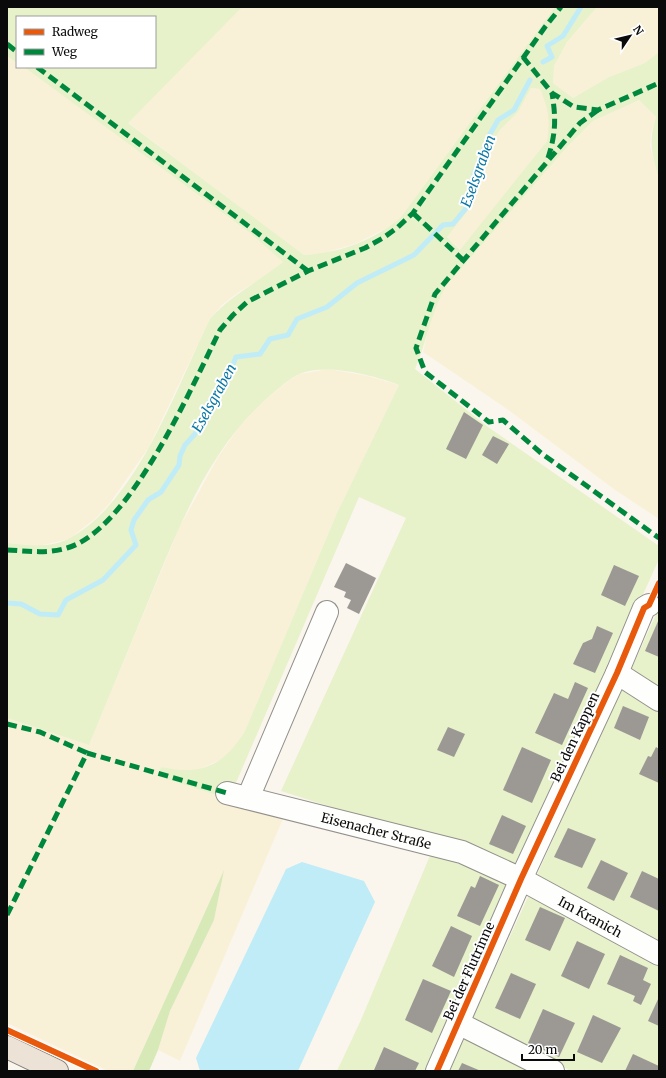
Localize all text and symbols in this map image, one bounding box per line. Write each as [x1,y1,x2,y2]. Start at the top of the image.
legend [16,16,156,68]
north arrow [610,16,650,56]
text: N [630,23,647,38]
text: Radweg [52,24,98,39]
text: Weg [51,44,78,59]
water label: Eselsgraben [457,132,499,210]
water label: Eselsgraben [188,361,240,435]
street label: Bei den Kappen [547,689,603,785]
street label: Eisenacher Straße [320,809,433,853]
street label: Im Kranich [555,892,626,941]
street label: Bei der Flutrinne [440,919,498,1023]
scale bar [522,1036,574,1062]
text: 20 m [528,1042,557,1057]

